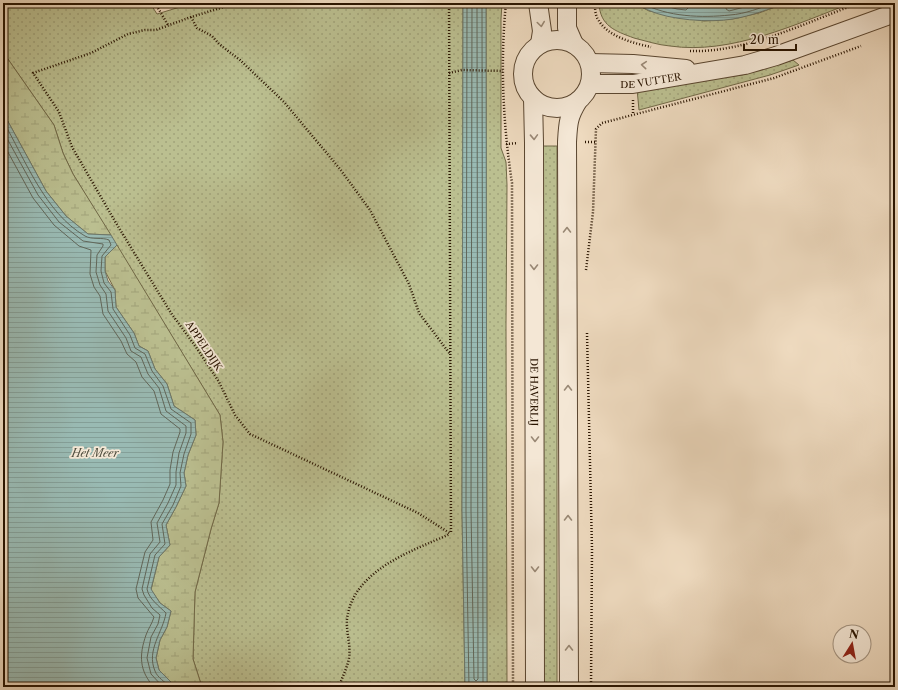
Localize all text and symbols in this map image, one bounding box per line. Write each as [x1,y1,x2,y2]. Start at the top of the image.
one-way arrow [536,20,545,27]
scale bar [744,26,796,52]
text: 20 m [750,32,779,47]
one-way arrow [641,60,647,69]
street label: DE VUTTER [620,69,683,91]
one-way arrow [530,134,538,140]
one-way arrow [563,227,571,233]
one-way arrow [530,264,538,270]
street label: APPELDIJK [182,318,226,374]
street label: DE HAVERLIJ [528,358,541,426]
one-way arrow [564,385,572,391]
one-way arrow [531,436,539,442]
water label: Het Meer [70,446,119,460]
one-way arrow [564,515,572,521]
one-way arrow [531,566,539,572]
north arrow [832,624,872,664]
text: N [848,626,860,642]
one-way arrow [565,645,573,651]

